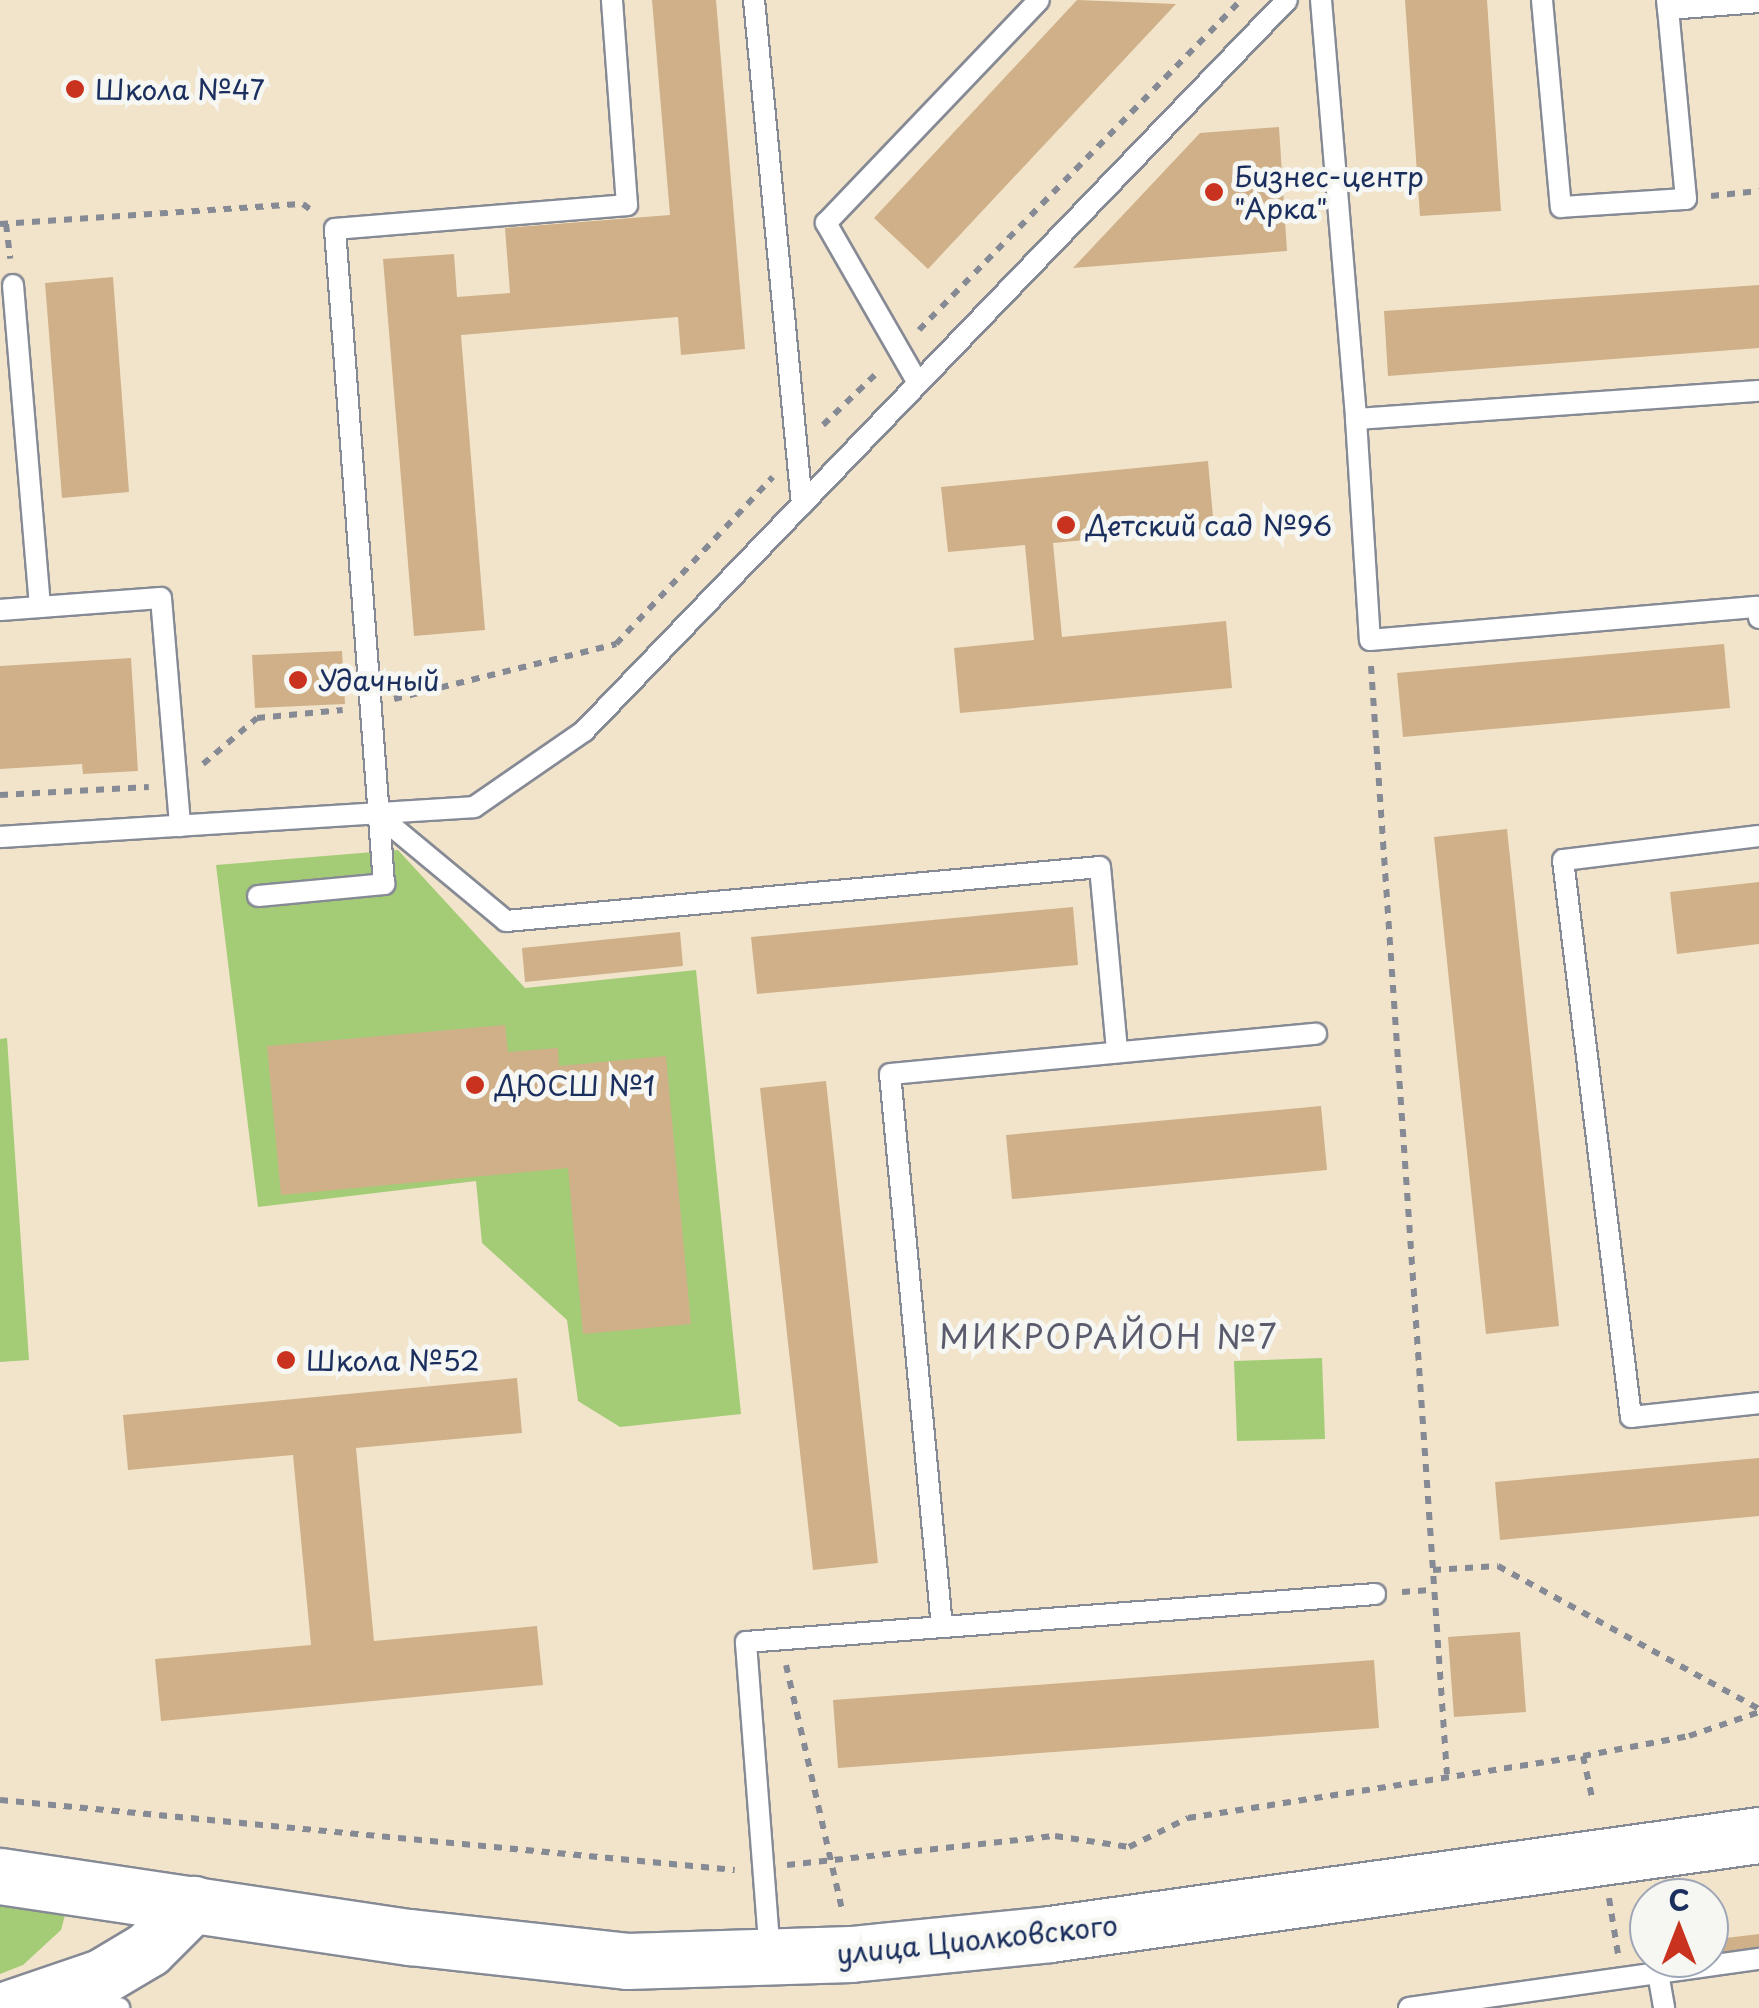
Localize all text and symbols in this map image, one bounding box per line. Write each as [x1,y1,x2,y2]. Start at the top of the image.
place label: Школа №47 [95,72,266,106]
marker: Школа №47 [64,78,86,100]
place label: Бизнес-центр "Арка" [1234,159,1424,225]
marker: Бизнес-центр "Арка" [1203,181,1225,203]
place label: Детский сад №96 [1086,508,1334,542]
marker: Детский сад №96 [1055,514,1077,536]
place label: Удачный [318,663,440,697]
marker: Удачный [287,669,309,691]
place label: ДЮСШ №1 [495,1068,655,1102]
marker: ДЮСШ №1 [464,1074,486,1096]
district label: МИКРОРАЙОН №7 [938,1317,1280,1355]
place label: Школа №52 [306,1343,481,1377]
marker: Школа №52 [275,1349,297,1371]
north arrow [1629,1878,1729,1978]
text: С [1668,1878,1690,1921]
street label: улица Циолковского [834,1907,1120,1971]

